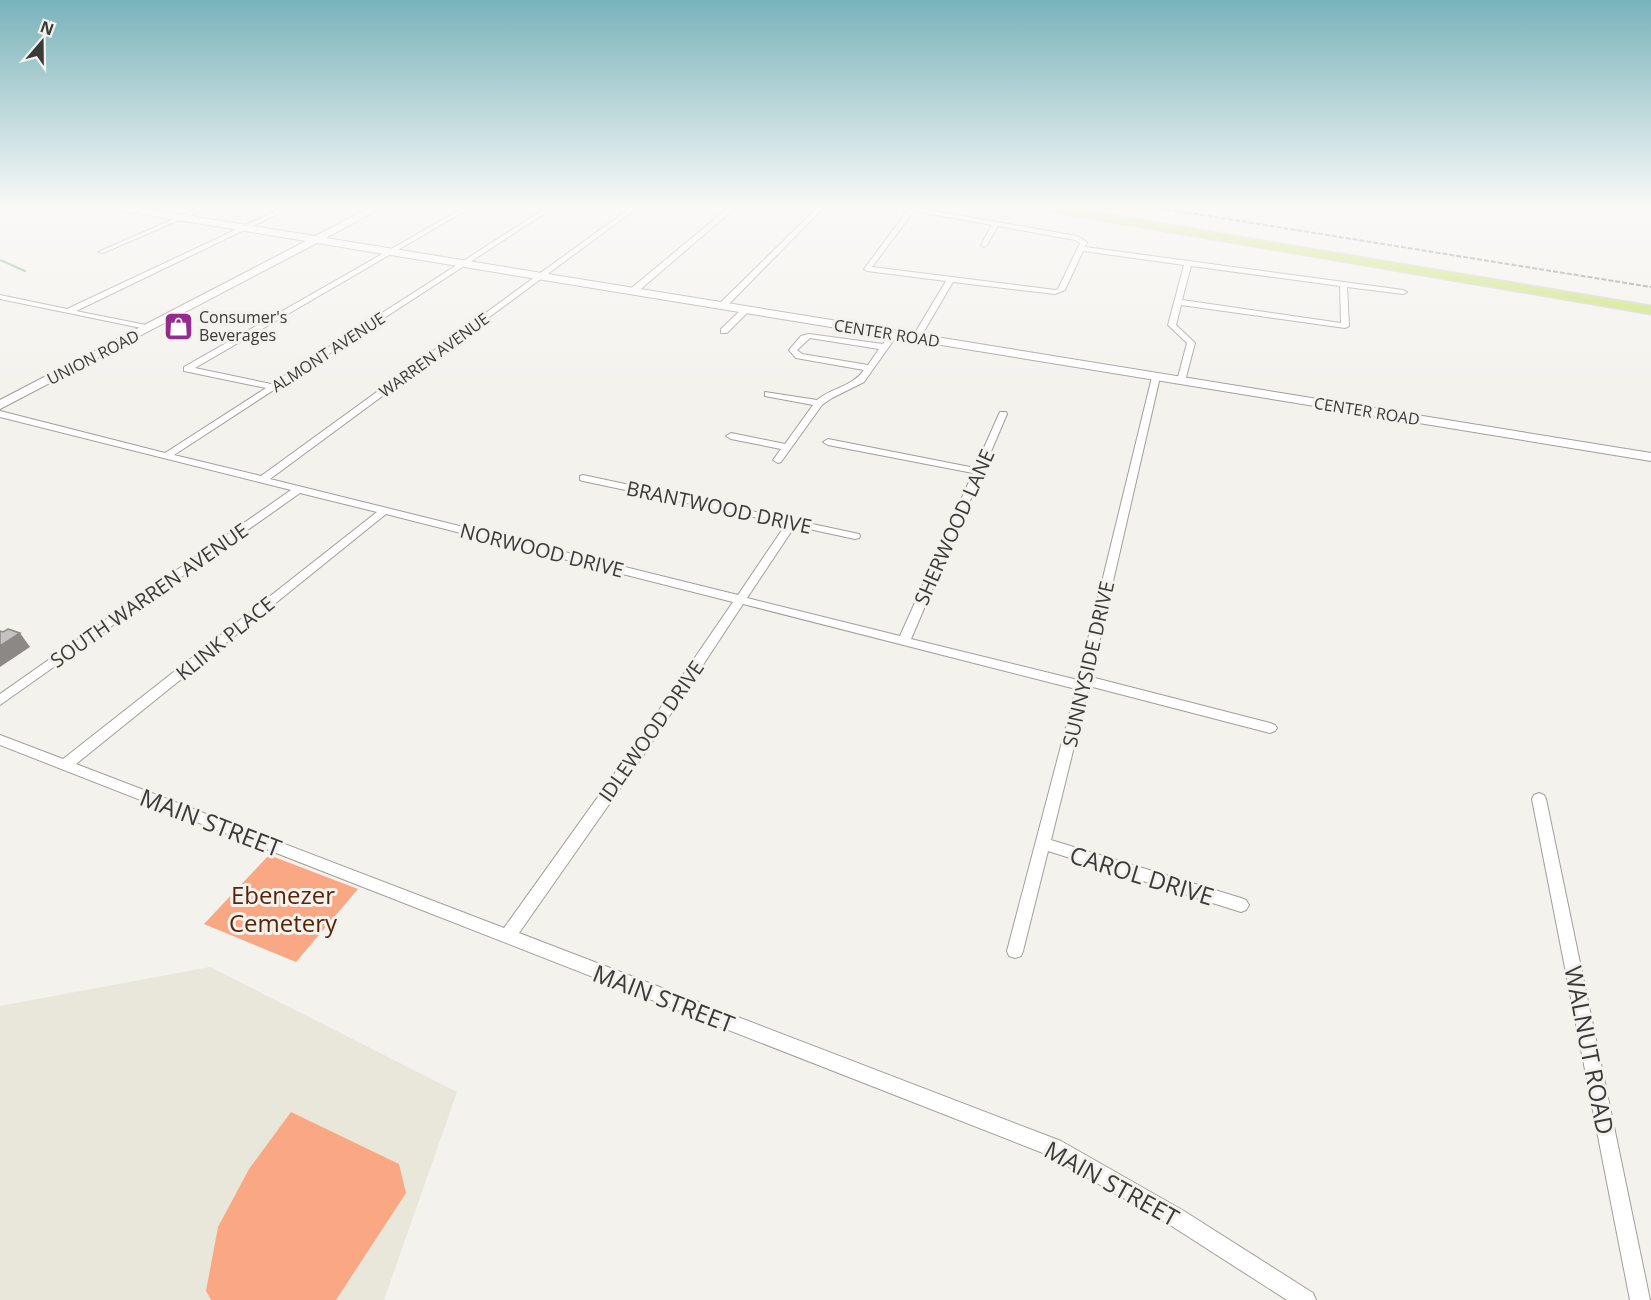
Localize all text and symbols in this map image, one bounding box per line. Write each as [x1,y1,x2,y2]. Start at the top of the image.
north arrow [12,12,72,72]
text: N [37,15,57,40]
place label: Consumer's Beverages [199,306,287,346]
street label: ALMONT AVENUE [267,307,389,397]
street label: WARREN AVENUE [375,308,493,402]
shop icon: Consumer's Beverages [162,310,194,342]
street label: CENTER ROAD [833,314,941,352]
street label: UNION ROAD [43,324,143,390]
street label: CENTER ROAD [1313,392,1421,430]
street label: SHERWOOD LANE [908,445,1000,609]
street label: BRANTWOOD DRIVE [624,474,814,540]
street label: SOUTH WARREN AVENUE [45,516,253,674]
street label: NORWOOD DRIVE [457,517,627,583]
street label: SUNNYSIDE DRIVE [1056,578,1120,750]
street label: KLINK PLACE [170,590,280,686]
street label: IDLEWOOD DRIVE [592,655,710,807]
street label: MAIN STREET [136,780,286,864]
street label: CAROL DRIVE [1066,837,1218,913]
park label: Ebenezer Cemetery [229,878,338,939]
street label: MAIN STREET [589,956,739,1040]
street label: WALNUT ROAD [1557,963,1623,1137]
street label: MAIN STREET [1039,1132,1185,1234]

